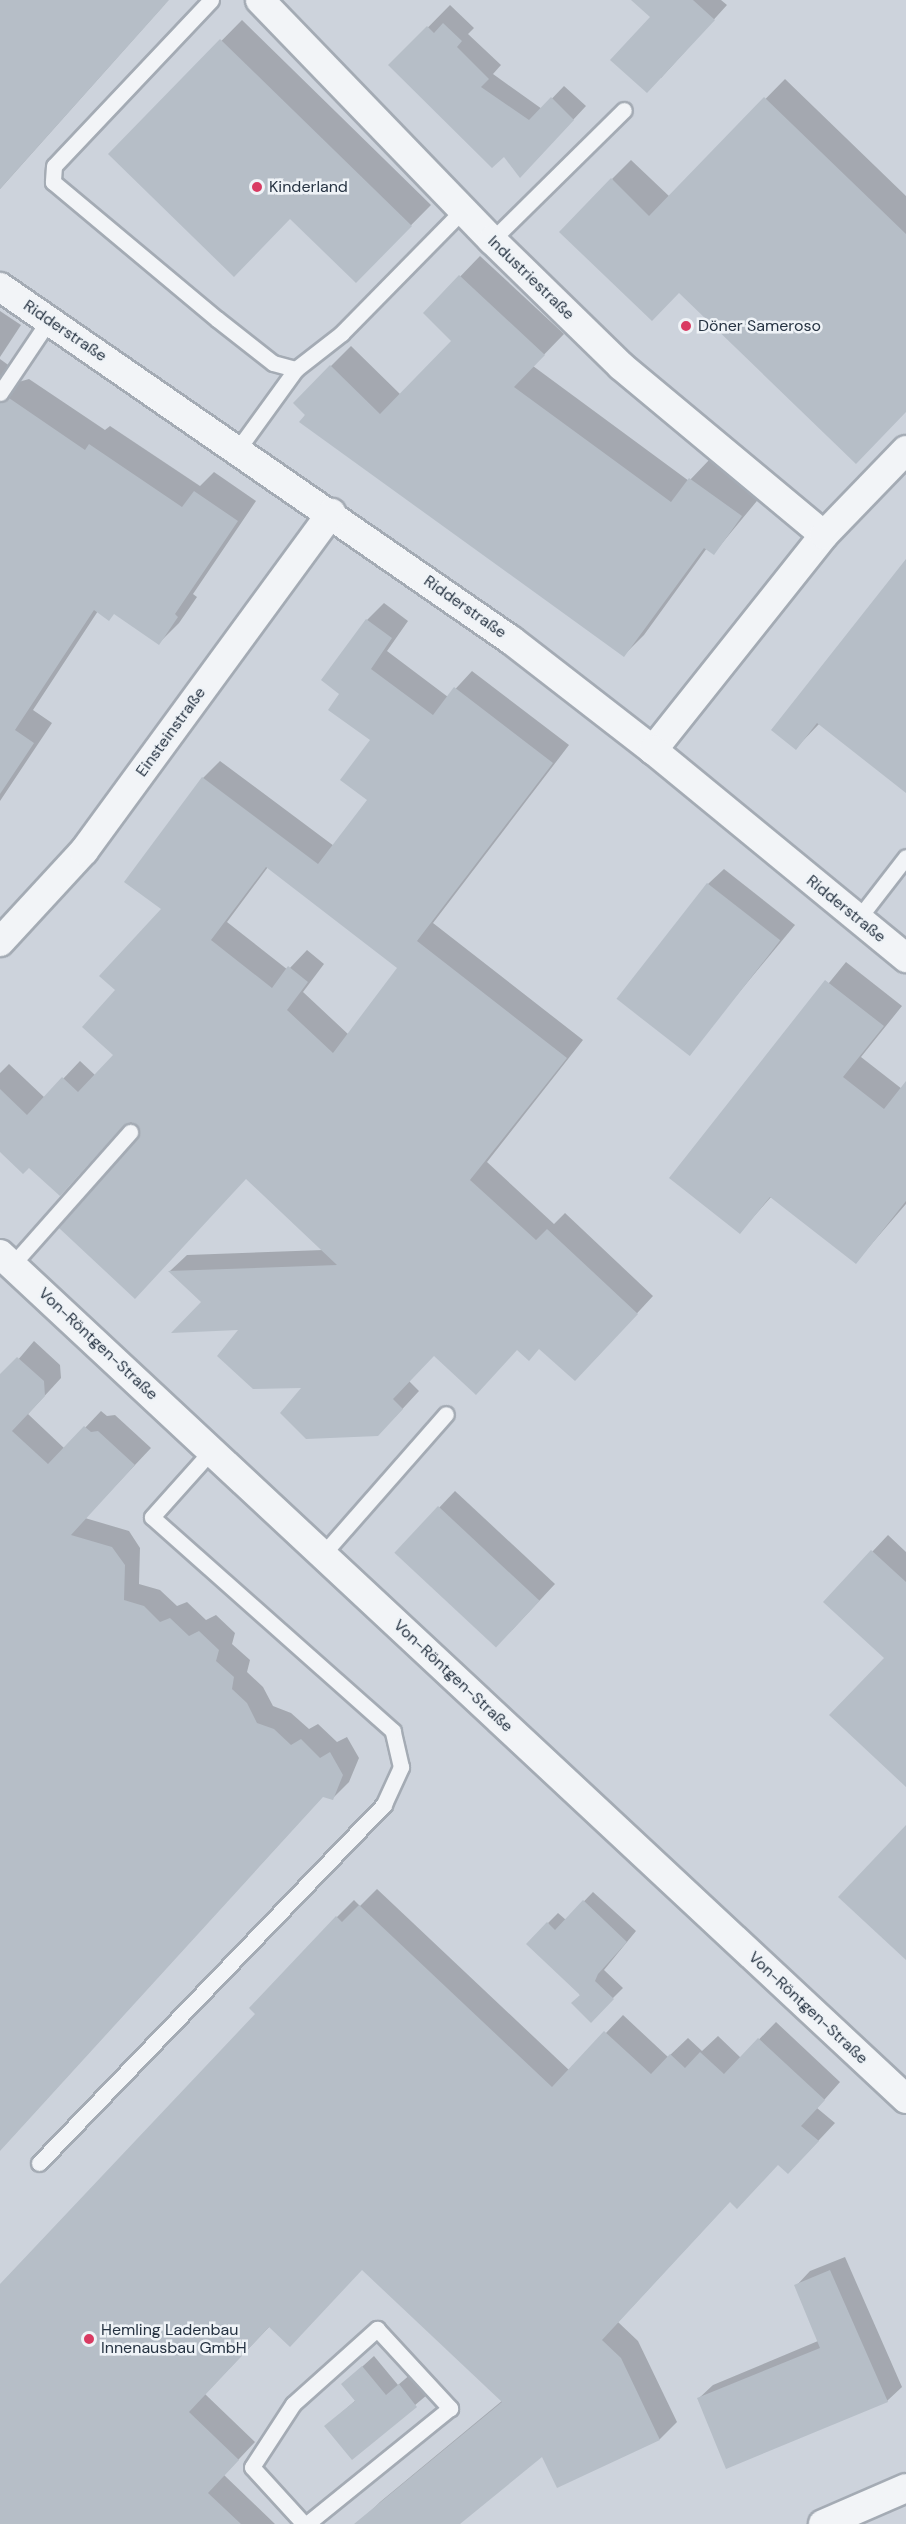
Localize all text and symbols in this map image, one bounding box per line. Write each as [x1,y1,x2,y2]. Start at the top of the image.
place label: Kinderland [269,177,348,197]
marker: Kinderland [250,180,264,194]
street label: Industriestraße [484,232,578,324]
street label: Ridderstraße [20,296,110,366]
place label: Döner Sameroso [698,316,821,336]
marker: Döner Sameroso [679,319,693,333]
street label: Ridderstraße [420,571,510,643]
street label: Einsteinstraße [132,684,210,780]
street label: Ridderstraße [802,871,890,947]
street label: Von-Röntgen-Straße [34,1284,162,1404]
street label: Von-Röntgen-Straße [389,1616,517,1736]
street label: Von-Röntgen-Straße [744,1948,872,2068]
place label: Hemling Ladenbau Innenausbau GmbH [101,2320,247,2358]
marker: Hemling Ladenbau Innenausbau GmbH [82,2332,96,2346]

